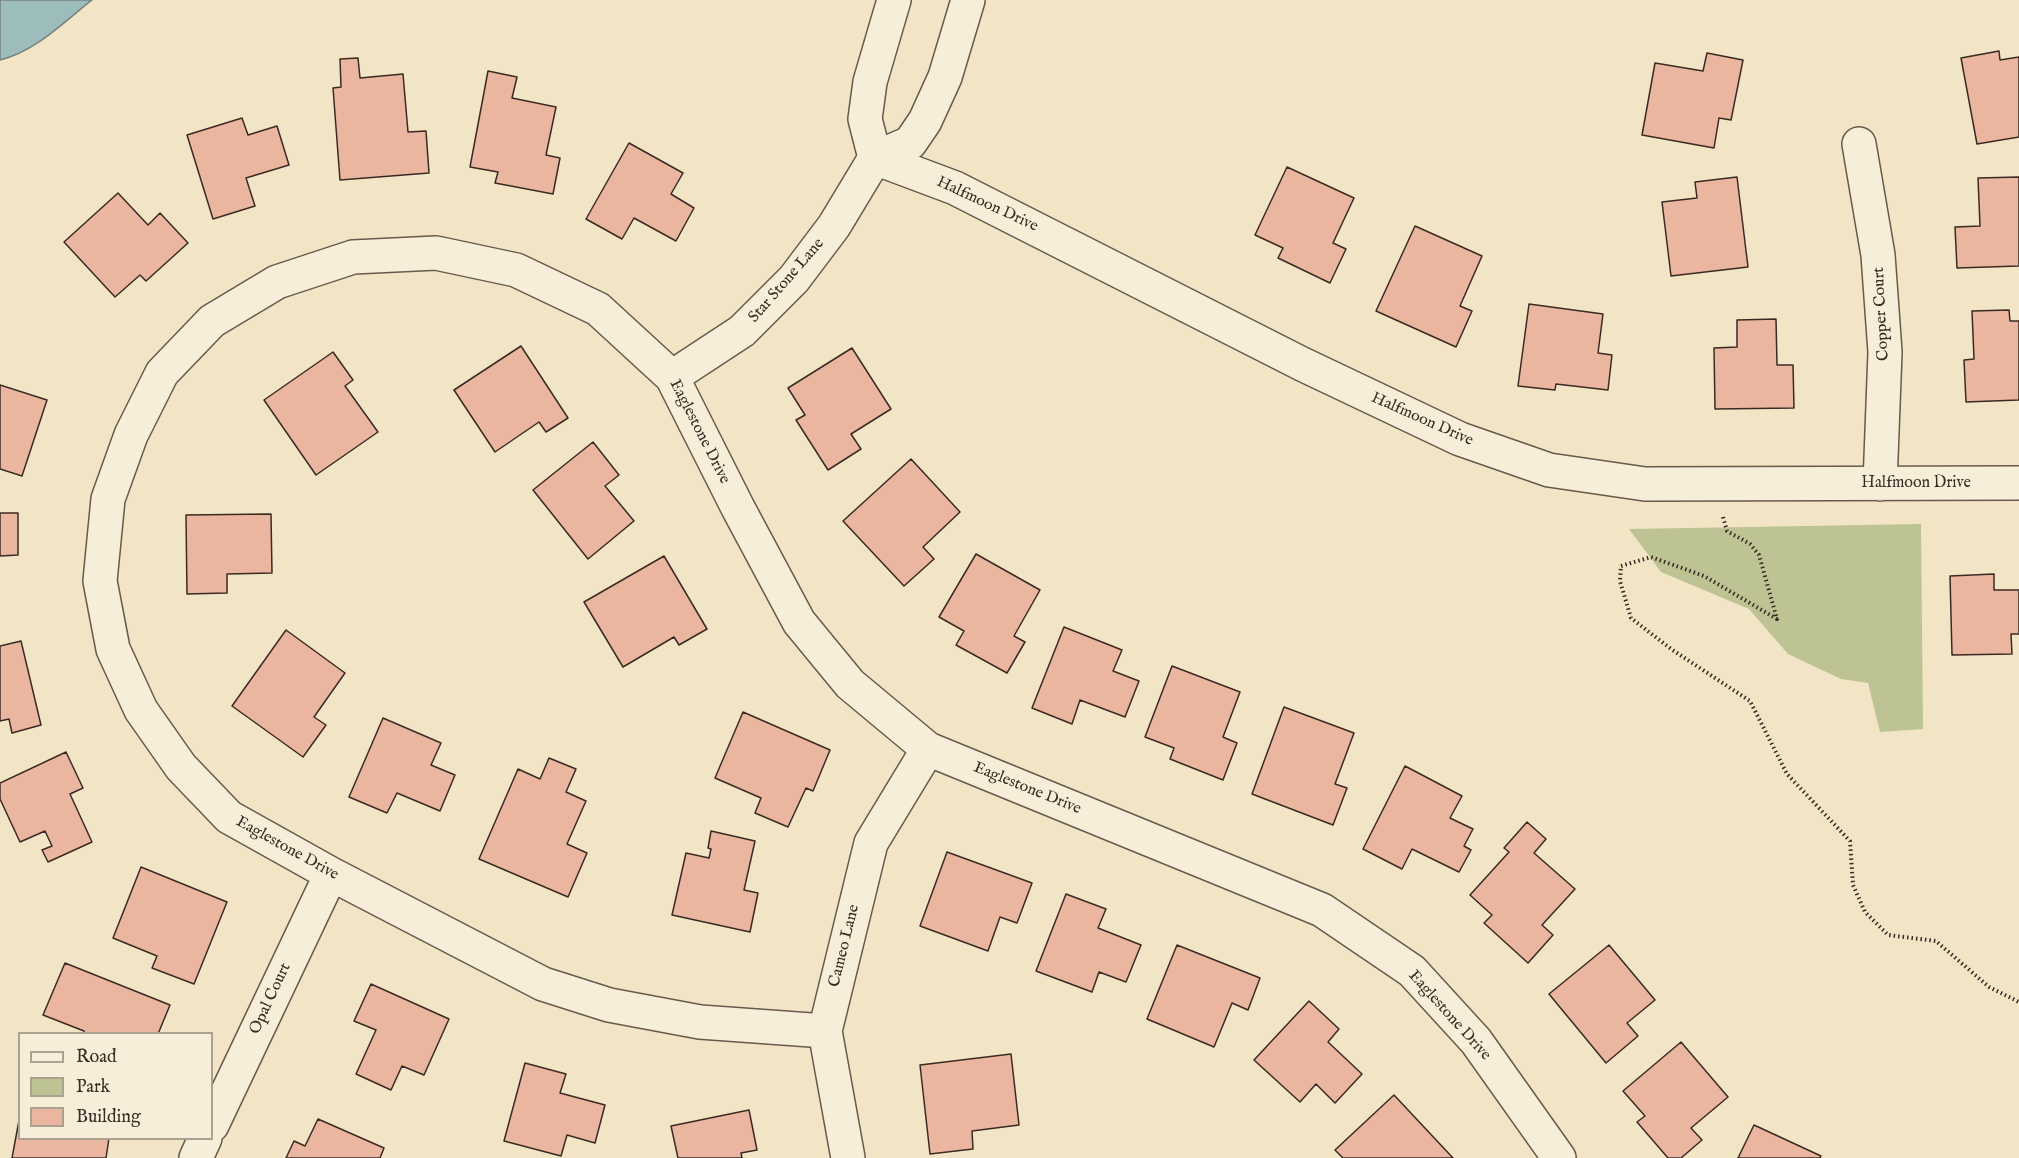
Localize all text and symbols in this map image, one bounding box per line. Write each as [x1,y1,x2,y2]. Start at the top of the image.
street label: Halfmoon Drive [933,173,1041,237]
street label: Star Stone Lane [745,235,829,327]
street label: Copper Court [1870,267,1894,361]
street label: Eaglestone Drive [664,377,734,487]
street label: Halfmoon Drive [1368,389,1476,451]
street label: Halfmoon Drive [1861,474,1971,494]
street label: Eaglestone Drive [970,759,1084,819]
street label: Eaglestone Drive [232,813,342,885]
street label: Cameo Lane [825,903,865,989]
street label: Opal Court [246,960,296,1038]
street label: Eaglestone Drive [1404,967,1494,1065]
legend [18,1032,213,1140]
text: Road [76,1046,117,1069]
text: Park [76,1076,110,1099]
text: Building [76,1106,141,1129]

